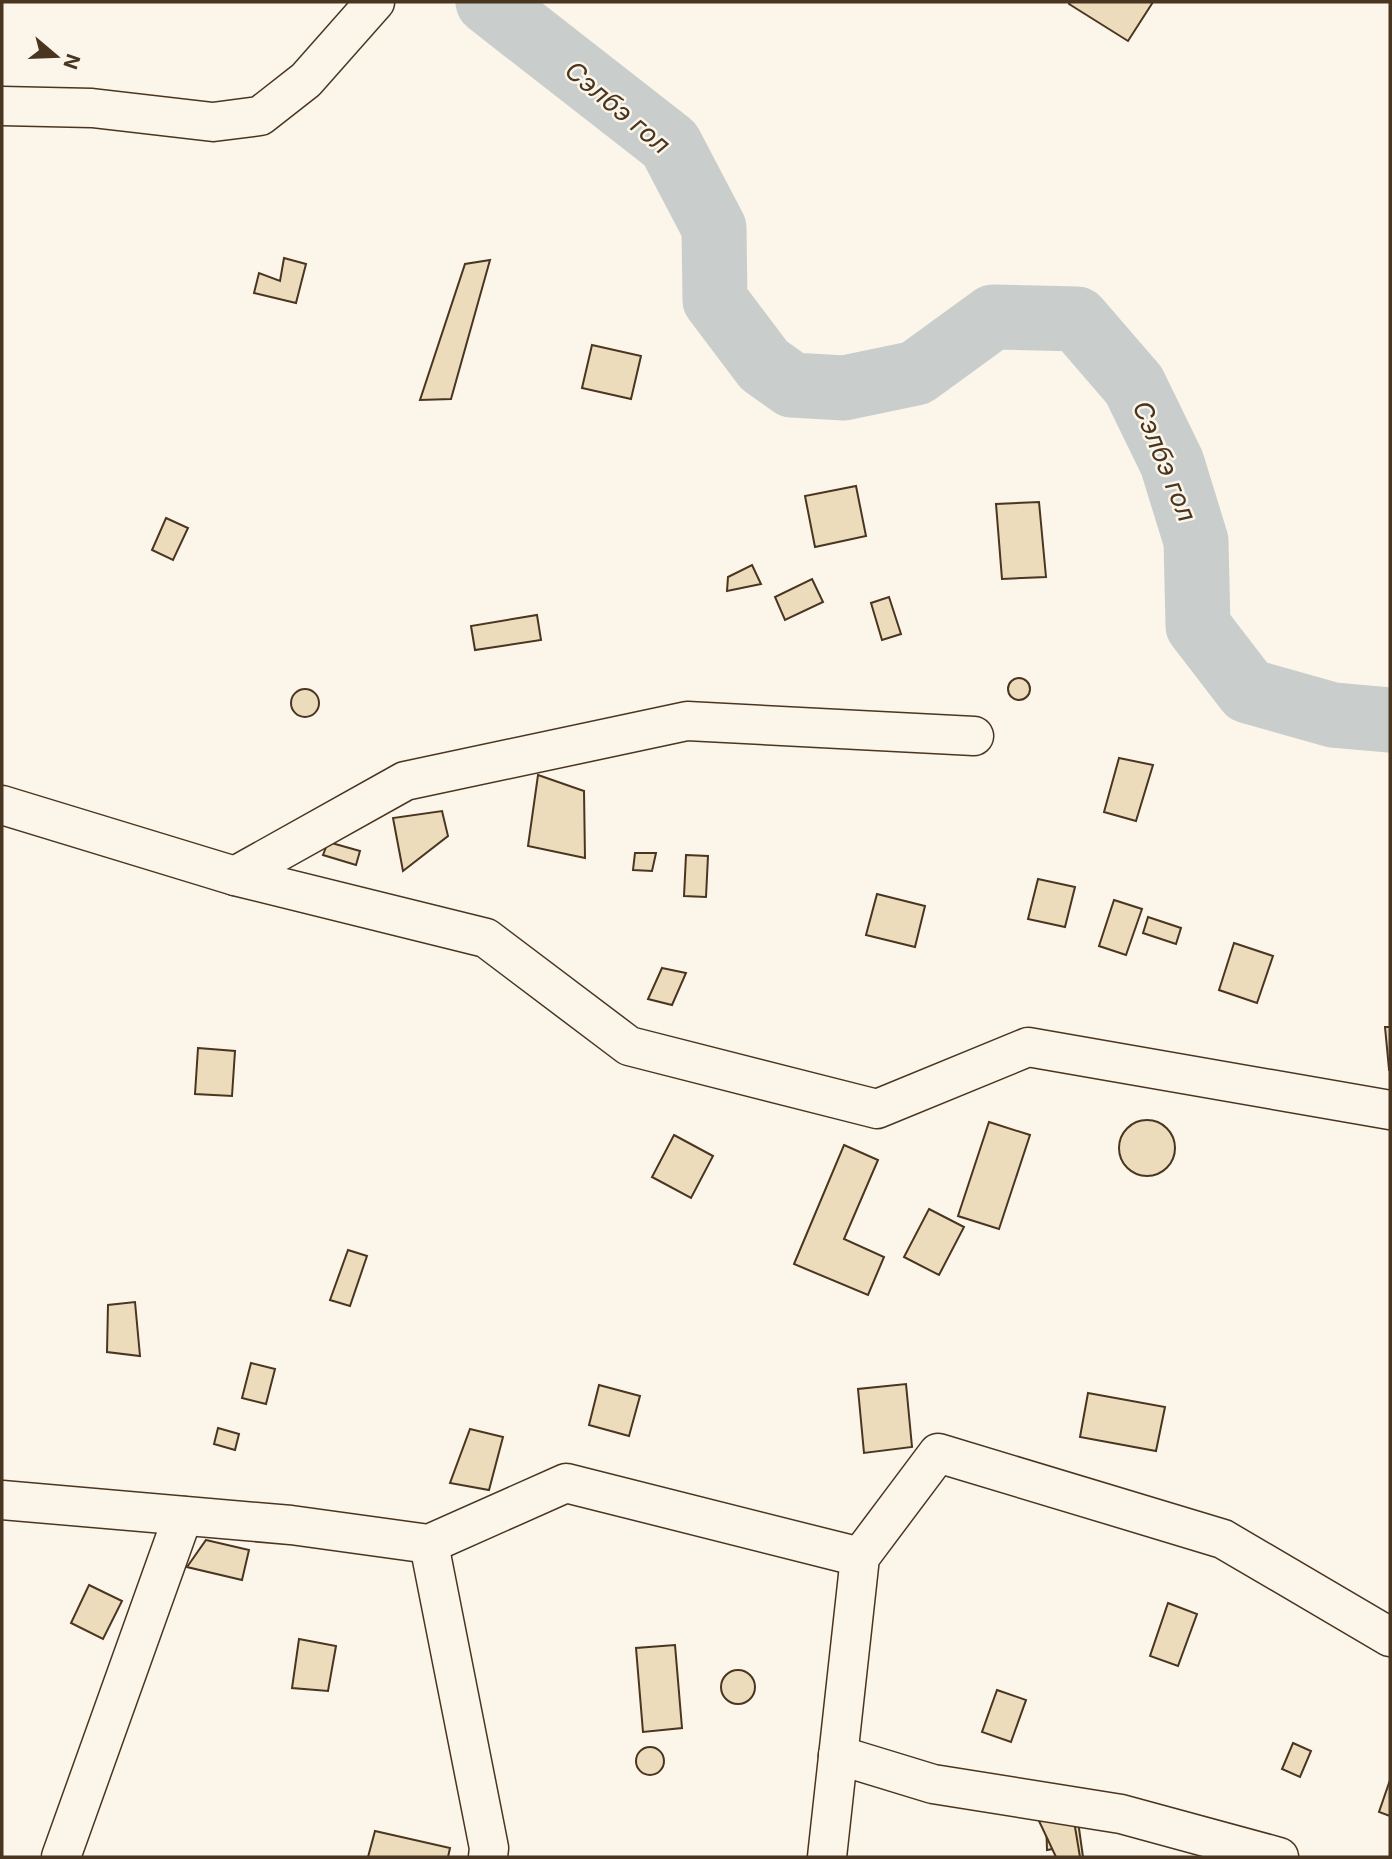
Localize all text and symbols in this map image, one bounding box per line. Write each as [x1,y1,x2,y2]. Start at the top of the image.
north arrow [21,21,91,91]
text: N [58,51,85,72]
water label: Сэлбэ гол [559,54,677,160]
water label: Сэлбэ гол [1127,396,1203,526]

